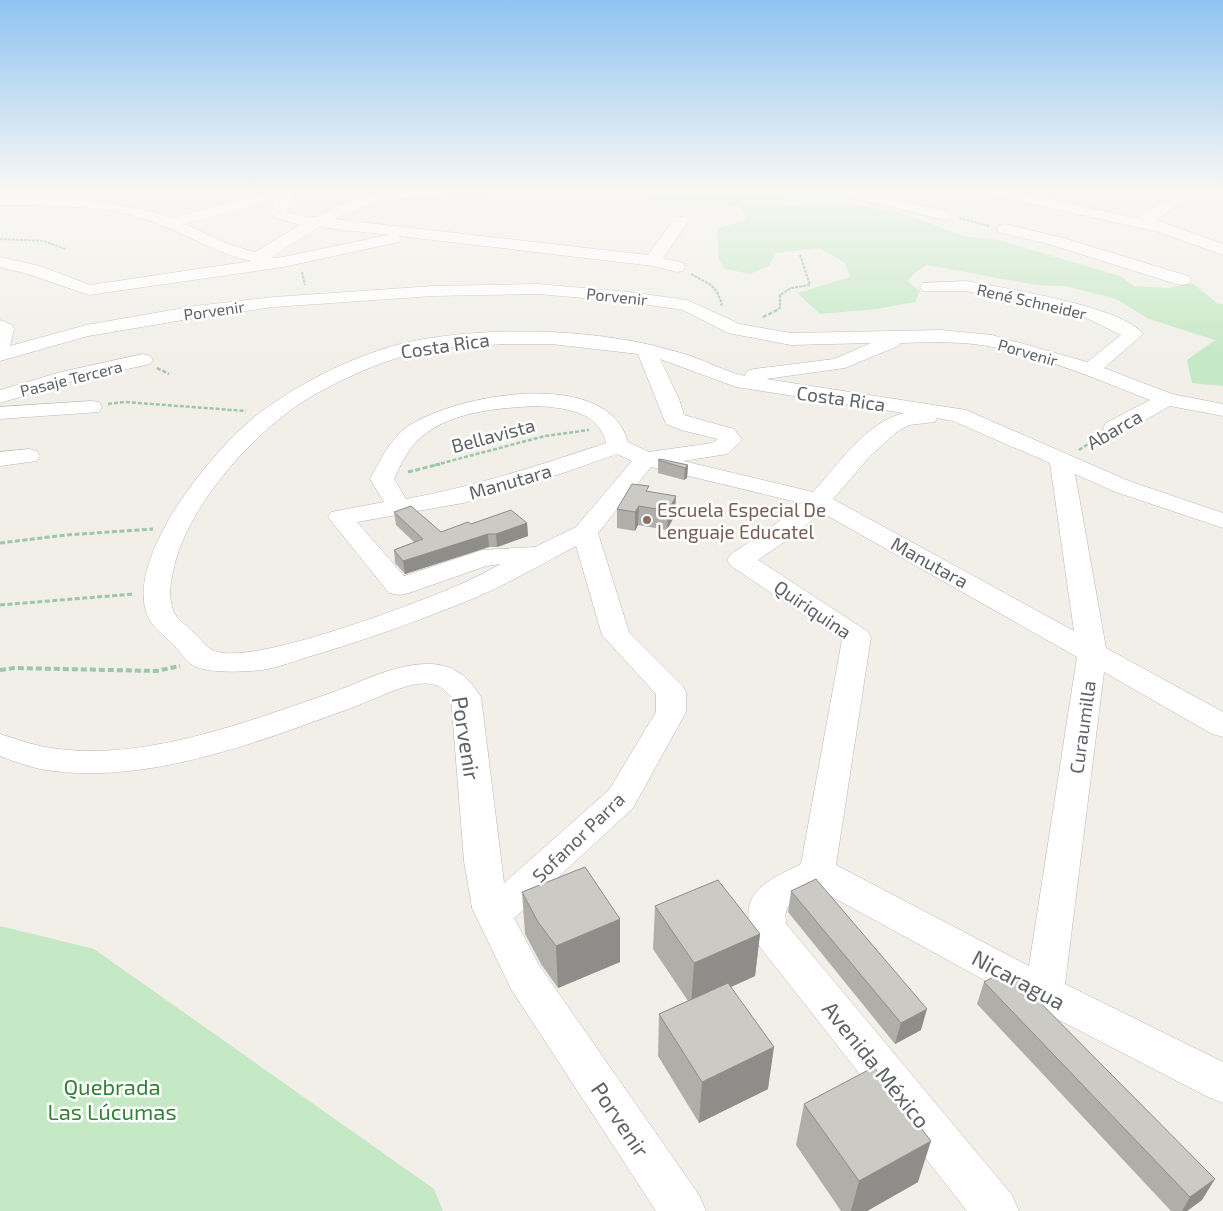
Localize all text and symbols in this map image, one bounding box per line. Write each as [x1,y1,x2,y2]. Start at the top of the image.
street label: René Schneider [975,279,1089,323]
street label: Porvenir [585,283,649,309]
street label: Porvenir [182,296,246,324]
street label: Costa Rica [399,327,491,363]
street label: Porvenir [996,334,1061,370]
street label: Pasaje Tercera [18,356,124,401]
street label: Costa Rica [795,380,887,416]
street label: Abarca [1082,404,1146,454]
street label: Bellavista [449,413,537,457]
street label: Manutara [466,458,554,504]
place label: Escuela Especial De Lenguaje Educatel [657,498,826,543]
marker: Escuela Especial De Lenguaje Educatel [641,514,653,526]
street label: Manutara [887,531,973,593]
street label: Quiriquina [770,575,856,643]
street label: Curaumilla [1064,679,1100,775]
street label: Porvenir [448,694,486,782]
street label: Sofanor Parra [527,787,629,887]
street label: Nicaragua [968,944,1070,1014]
street label: Avenida México [818,995,936,1133]
park label: Quebrada Las Lúcumas [47,1073,177,1124]
street label: Porvenir [587,1077,656,1161]

